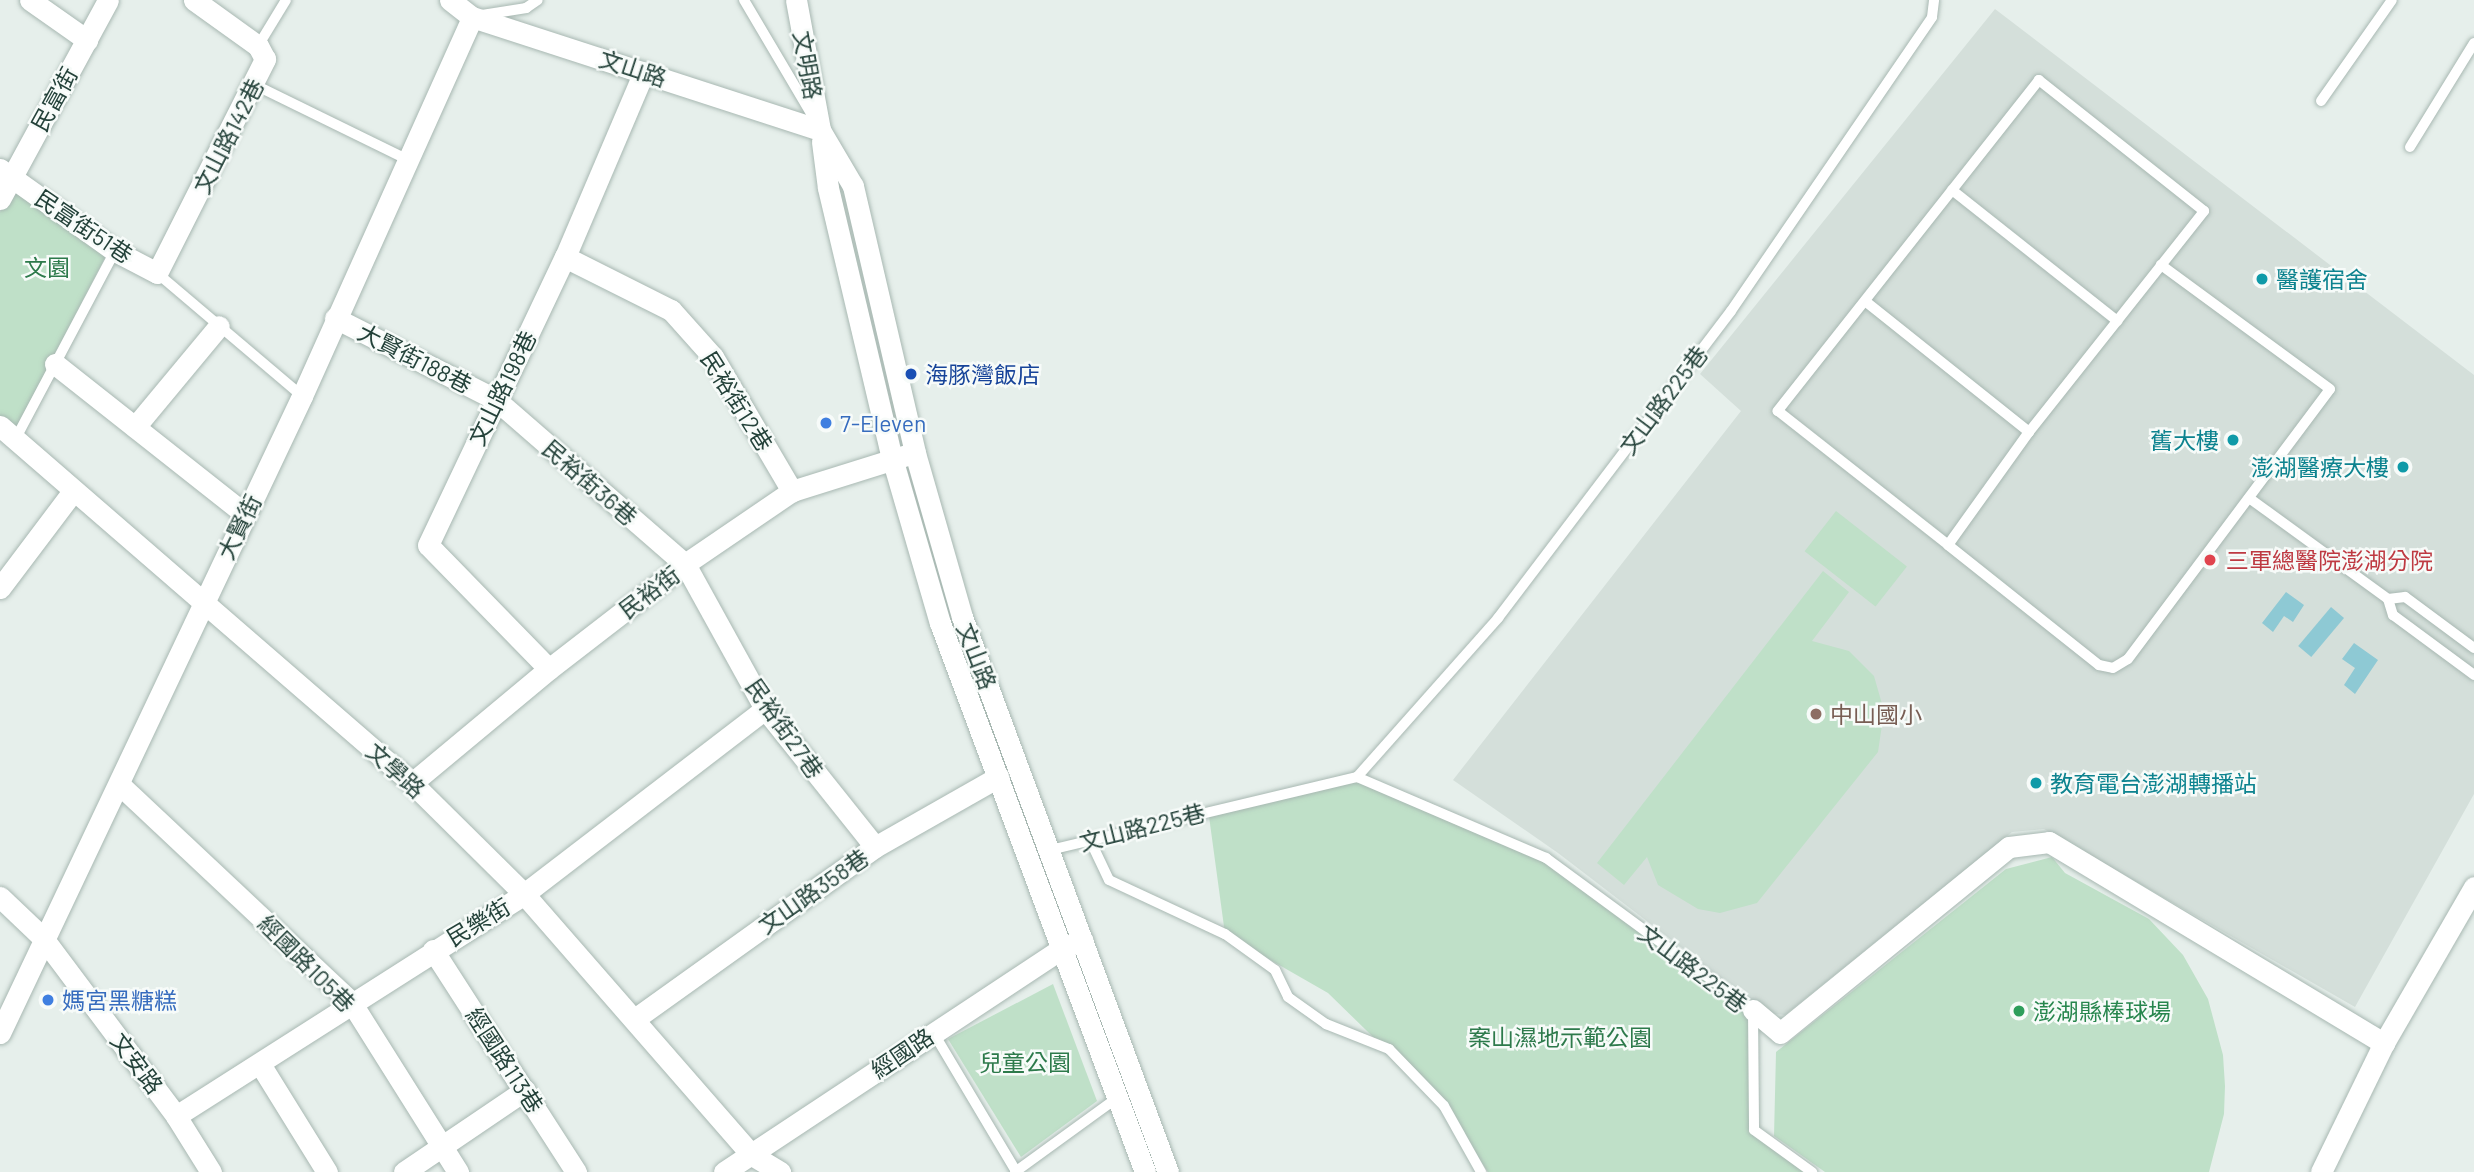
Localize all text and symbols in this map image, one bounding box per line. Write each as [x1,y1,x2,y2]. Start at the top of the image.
street label: 文明路 [788,29,828,101]
street label: 文山路 [596,44,670,92]
street label: 民富街 [25,62,83,136]
street label: 文山路142巷 [187,74,269,198]
street label: 民富街51巷 [30,183,138,269]
park label: 文園 [24,253,70,281]
place label: 醫護宿舍 [2276,265,2368,293]
marker: 醫護宿舍 [2254,271,2270,287]
street label: 大賢街188巷 [353,318,477,398]
street label: 文山路198巷 [462,326,542,450]
street label: 文山路225巷 [1613,340,1713,460]
street label: 民裕街12巷 [696,346,778,456]
place label: 海豚灣飯店 [925,360,1040,388]
marker: 海豚灣飯店 [903,366,919,382]
place label: 7-Eleven [840,409,926,437]
marker: 7-Eleven [818,415,834,431]
place label: 舊大樓 [2150,426,2219,454]
marker: 舊大樓 [2225,432,2241,448]
street label: 民裕街36巷 [537,434,643,530]
place label: 澎湖醫療大樓 [2251,453,2389,481]
marker: 澎湖醫療大樓 [2395,459,2411,475]
street label: 大賢街 [211,490,267,564]
place label: 三軍總醫院澎湖分院 [2226,546,2433,574]
marker: 三軍總醫院澎湖分院 [2200,550,2220,570]
street label: 民裕街 [613,560,685,624]
street label: 文山路 [952,619,1002,693]
street label: 民裕街27巷 [741,673,829,783]
place label: 中山國小 [1830,700,1922,728]
marker: 中山國小 [1808,706,1824,722]
street label: 文學路 [361,737,431,803]
place label: 教育電台澎湖轉播站 [2050,769,2257,797]
marker: 教育電台澎湖轉播站 [2028,775,2044,791]
street label: 文山路225巷 [1076,798,1208,856]
street label: 文山路358巷 [753,843,873,939]
street label: 民樂街 [441,892,515,952]
street label: 經國路105巷 [253,909,361,1017]
street label: 文山路225巷 [1633,918,1753,1018]
place label: 媽宮黑糖糕 [62,986,177,1014]
marker: 媽宮黑糖糕 [40,992,56,1008]
place label: 澎湖縣棒球場 [2033,997,2171,1025]
street label: 經國路113巷 [461,1002,549,1118]
marker: 澎湖縣棒球場 [2011,1003,2027,1019]
street label: 經國路 [866,1022,938,1084]
park label: 案山濕地示範公園 [1468,1023,1652,1051]
street label: 文安路 [105,1027,169,1099]
park label: 兒童公園 [979,1048,1071,1076]

